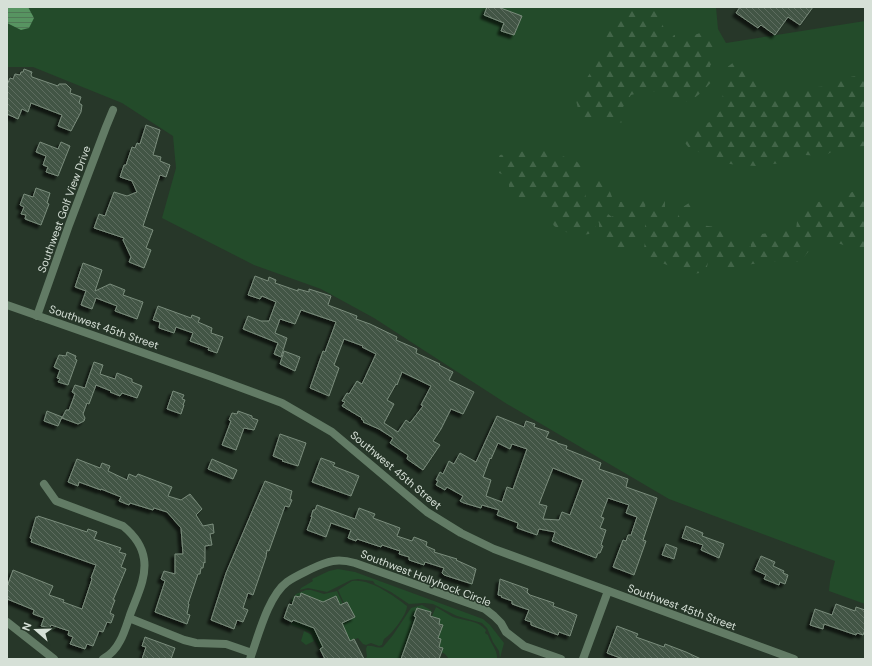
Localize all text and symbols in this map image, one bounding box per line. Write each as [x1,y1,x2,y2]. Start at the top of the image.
street label: Southwest Golf View Drive [34,144,94,274]
street label: Southwest 45th Street [47,302,161,352]
street label: Southwest 45th Street [347,428,445,512]
street label: Southwest Hollyhock Circle [359,547,493,609]
street label: Southwest 45th Street [626,581,738,633]
north arrow [16,610,56,650]
text: N [19,620,35,633]

